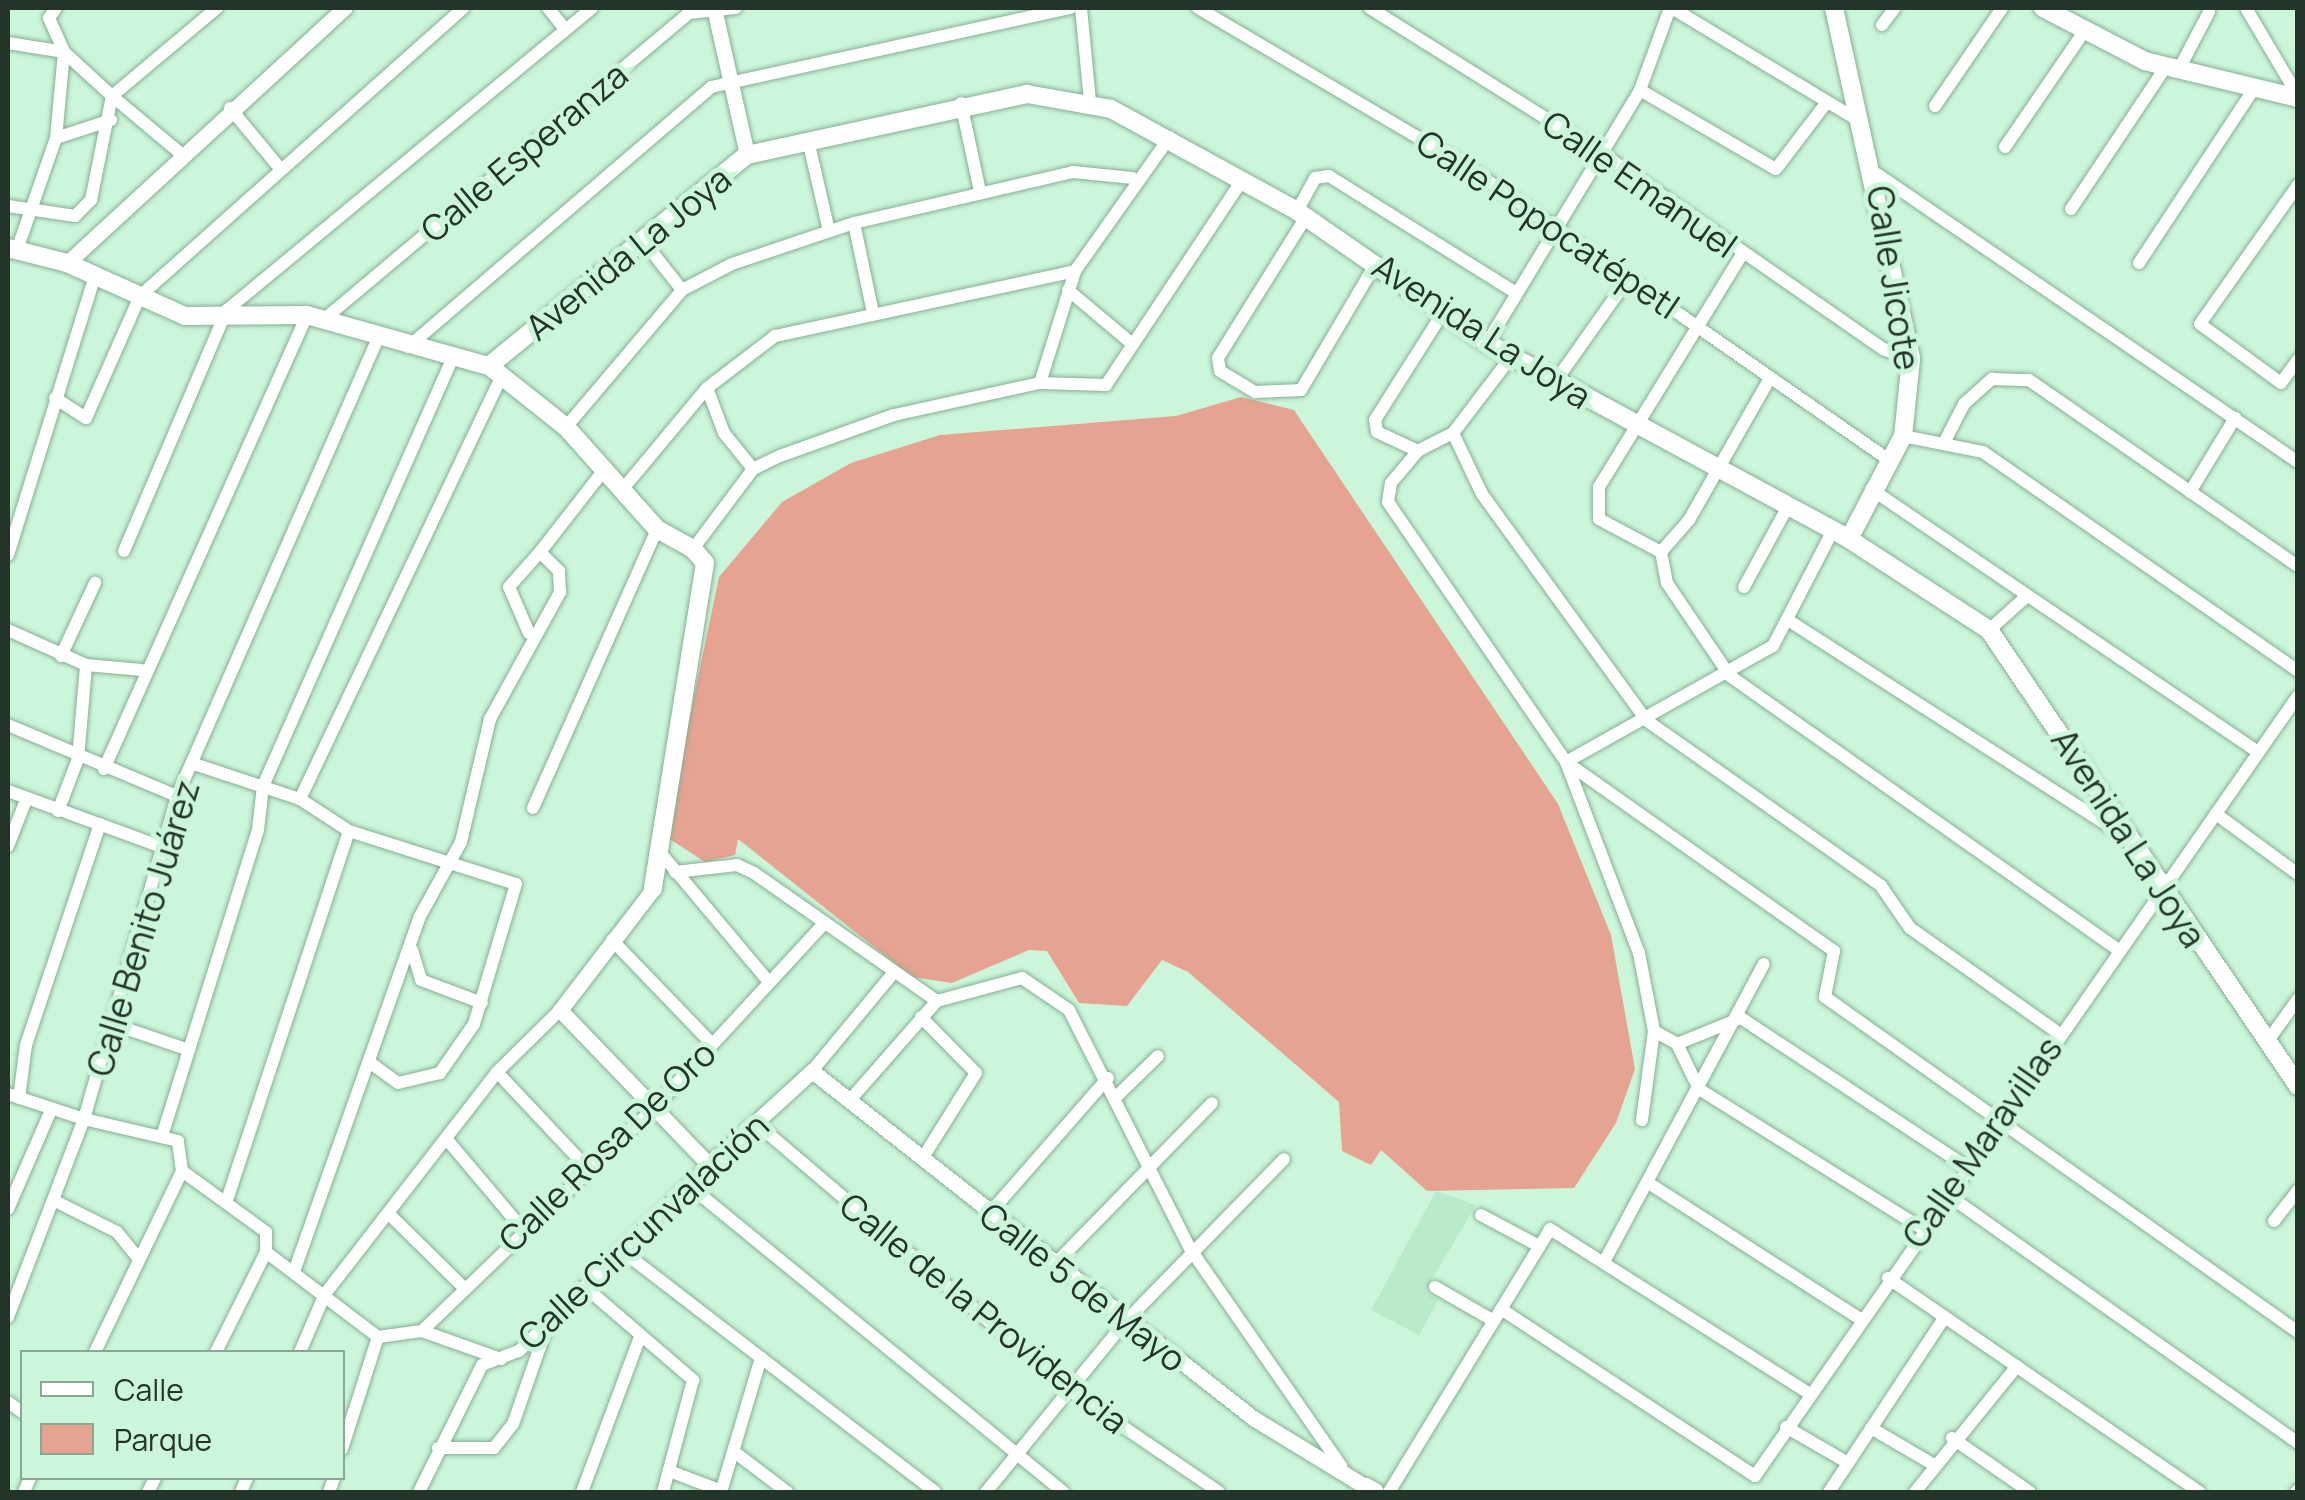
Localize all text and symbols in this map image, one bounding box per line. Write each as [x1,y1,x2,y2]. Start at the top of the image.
street label: Calle Esperanza [412,53,636,251]
street label: Calle Emanuel [1535,102,1745,266]
street label: Calle Popocatépetl [1409,121,1687,327]
street label: Avenida La Joya [517,157,739,349]
street label: Calle Jicote [1859,183,1929,373]
street label: Avenida La Joya [1365,245,1599,417]
street label: Avenida La Joya [2043,721,2215,955]
street label: Calle Benito Juárez [78,775,208,1081]
street label: Calle Maravillas [1894,1028,2070,1256]
street label: Calle Rosa De Oro [490,1032,724,1260]
street label: Calle Circunvalación [509,1104,777,1358]
street label: Calle de la Providencia [832,1184,1136,1442]
street label: Calle 5 de Mayo [972,1194,1194,1380]
legend [20,1350,345,1480]
text: Calle [114,1369,184,1410]
text: Parque [114,1419,212,1460]

